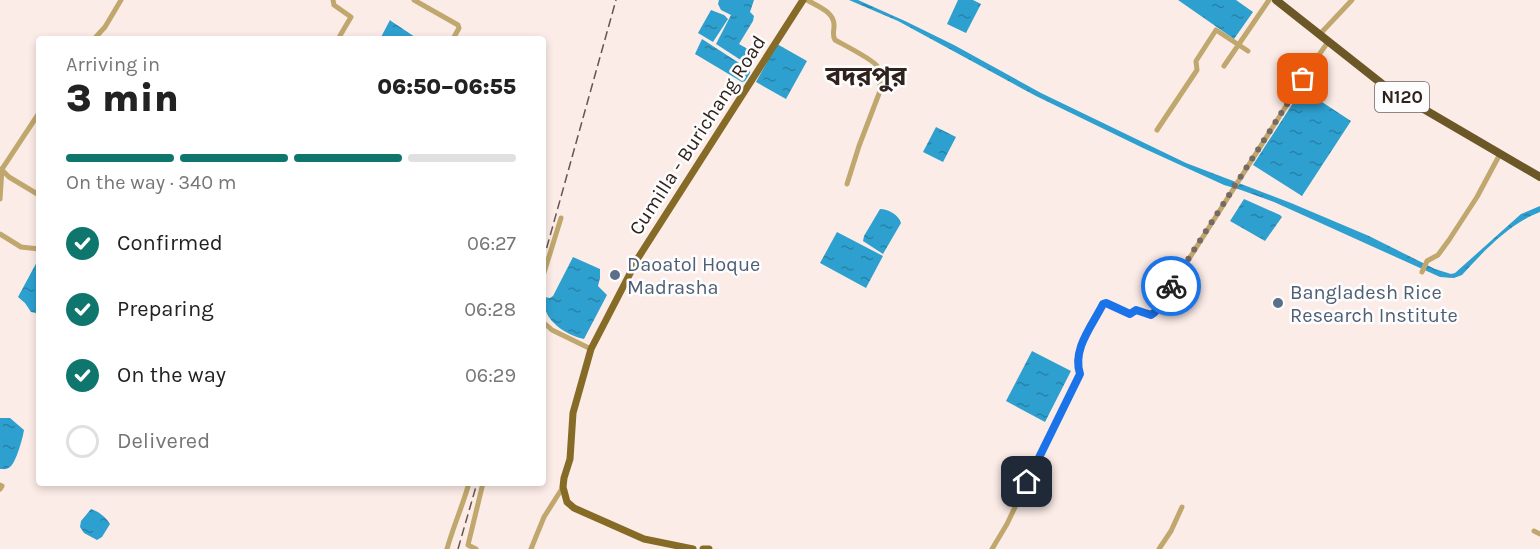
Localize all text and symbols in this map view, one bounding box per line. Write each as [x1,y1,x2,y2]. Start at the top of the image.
street label: Cumilla - Burichang Road [624,31,771,239]
text: Arriving in [66,53,160,76]
pin [1277,53,1328,104]
district label: বদরপুর [825,61,907,93]
icon: bag [1286,62,1319,95]
text: 06:50–06:55 [377,74,516,100]
text: 3 min [66,75,179,121]
road number: N120 [1375,82,1429,112]
text: On the way · 340 m [66,171,237,194]
icon: check [66,227,99,260]
text: Confirmed [117,230,223,256]
text: 06:27 [467,232,516,255]
place label: Daoatol Hoque Madrasha [627,253,760,299]
courier [1141,256,1201,316]
marker: Daoatol Hoque Madrasha [608,268,622,282]
icon: bike [1155,270,1188,303]
place label: Bangladesh Rice Research Institute [1290,281,1458,327]
icon: check [66,293,99,326]
text: Preparing [117,296,214,322]
marker: Bangladesh Rice Research Institute [1271,296,1285,310]
text: 06:28 [464,298,516,321]
icon: check [66,359,99,392]
text: On the way [117,362,226,388]
text: 06:29 [465,364,516,387]
text: Delivered [117,428,210,454]
pin [1001,456,1052,507]
icon: home [1010,465,1043,498]

